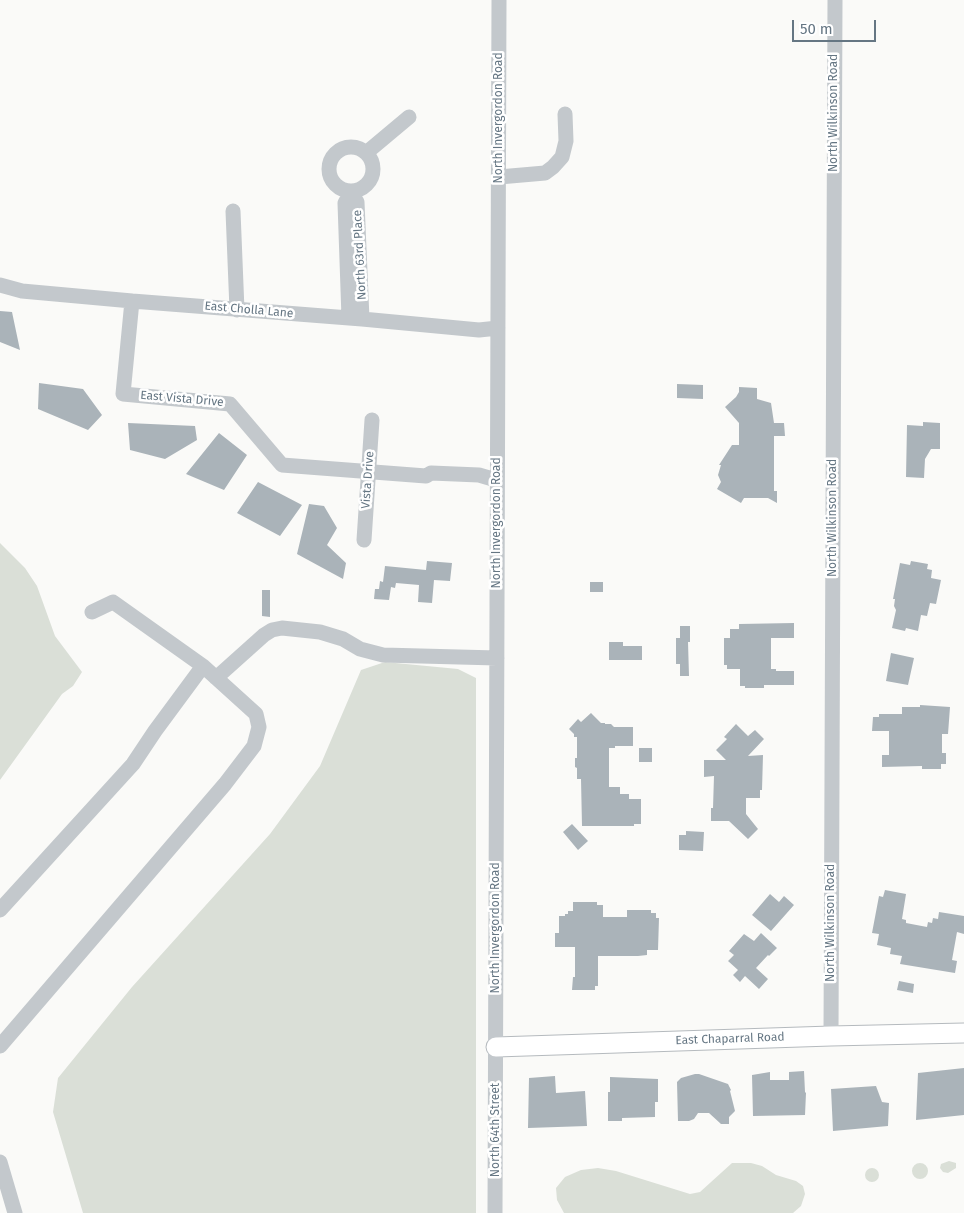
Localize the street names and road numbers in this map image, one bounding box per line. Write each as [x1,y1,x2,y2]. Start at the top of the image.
street label: North Invergordon Road [492,52,506,184]
street label: North Wilkinson Road [827,54,841,172]
street label: North 63rd Place [350,210,370,300]
street label: East Cholla Lane [204,299,294,321]
street label: East Vista Drive [140,388,224,410]
street label: Vista Drive [359,451,377,509]
street label: North Invergordon Road [490,457,504,589]
street label: North Wilkinson Road [826,459,840,577]
street label: North Invergordon Road [489,862,503,994]
street label: North Wilkinson Road [824,864,838,982]
street label: East Chaparral Road [675,1030,785,1048]
street label: North 64th Street [489,1083,503,1177]

